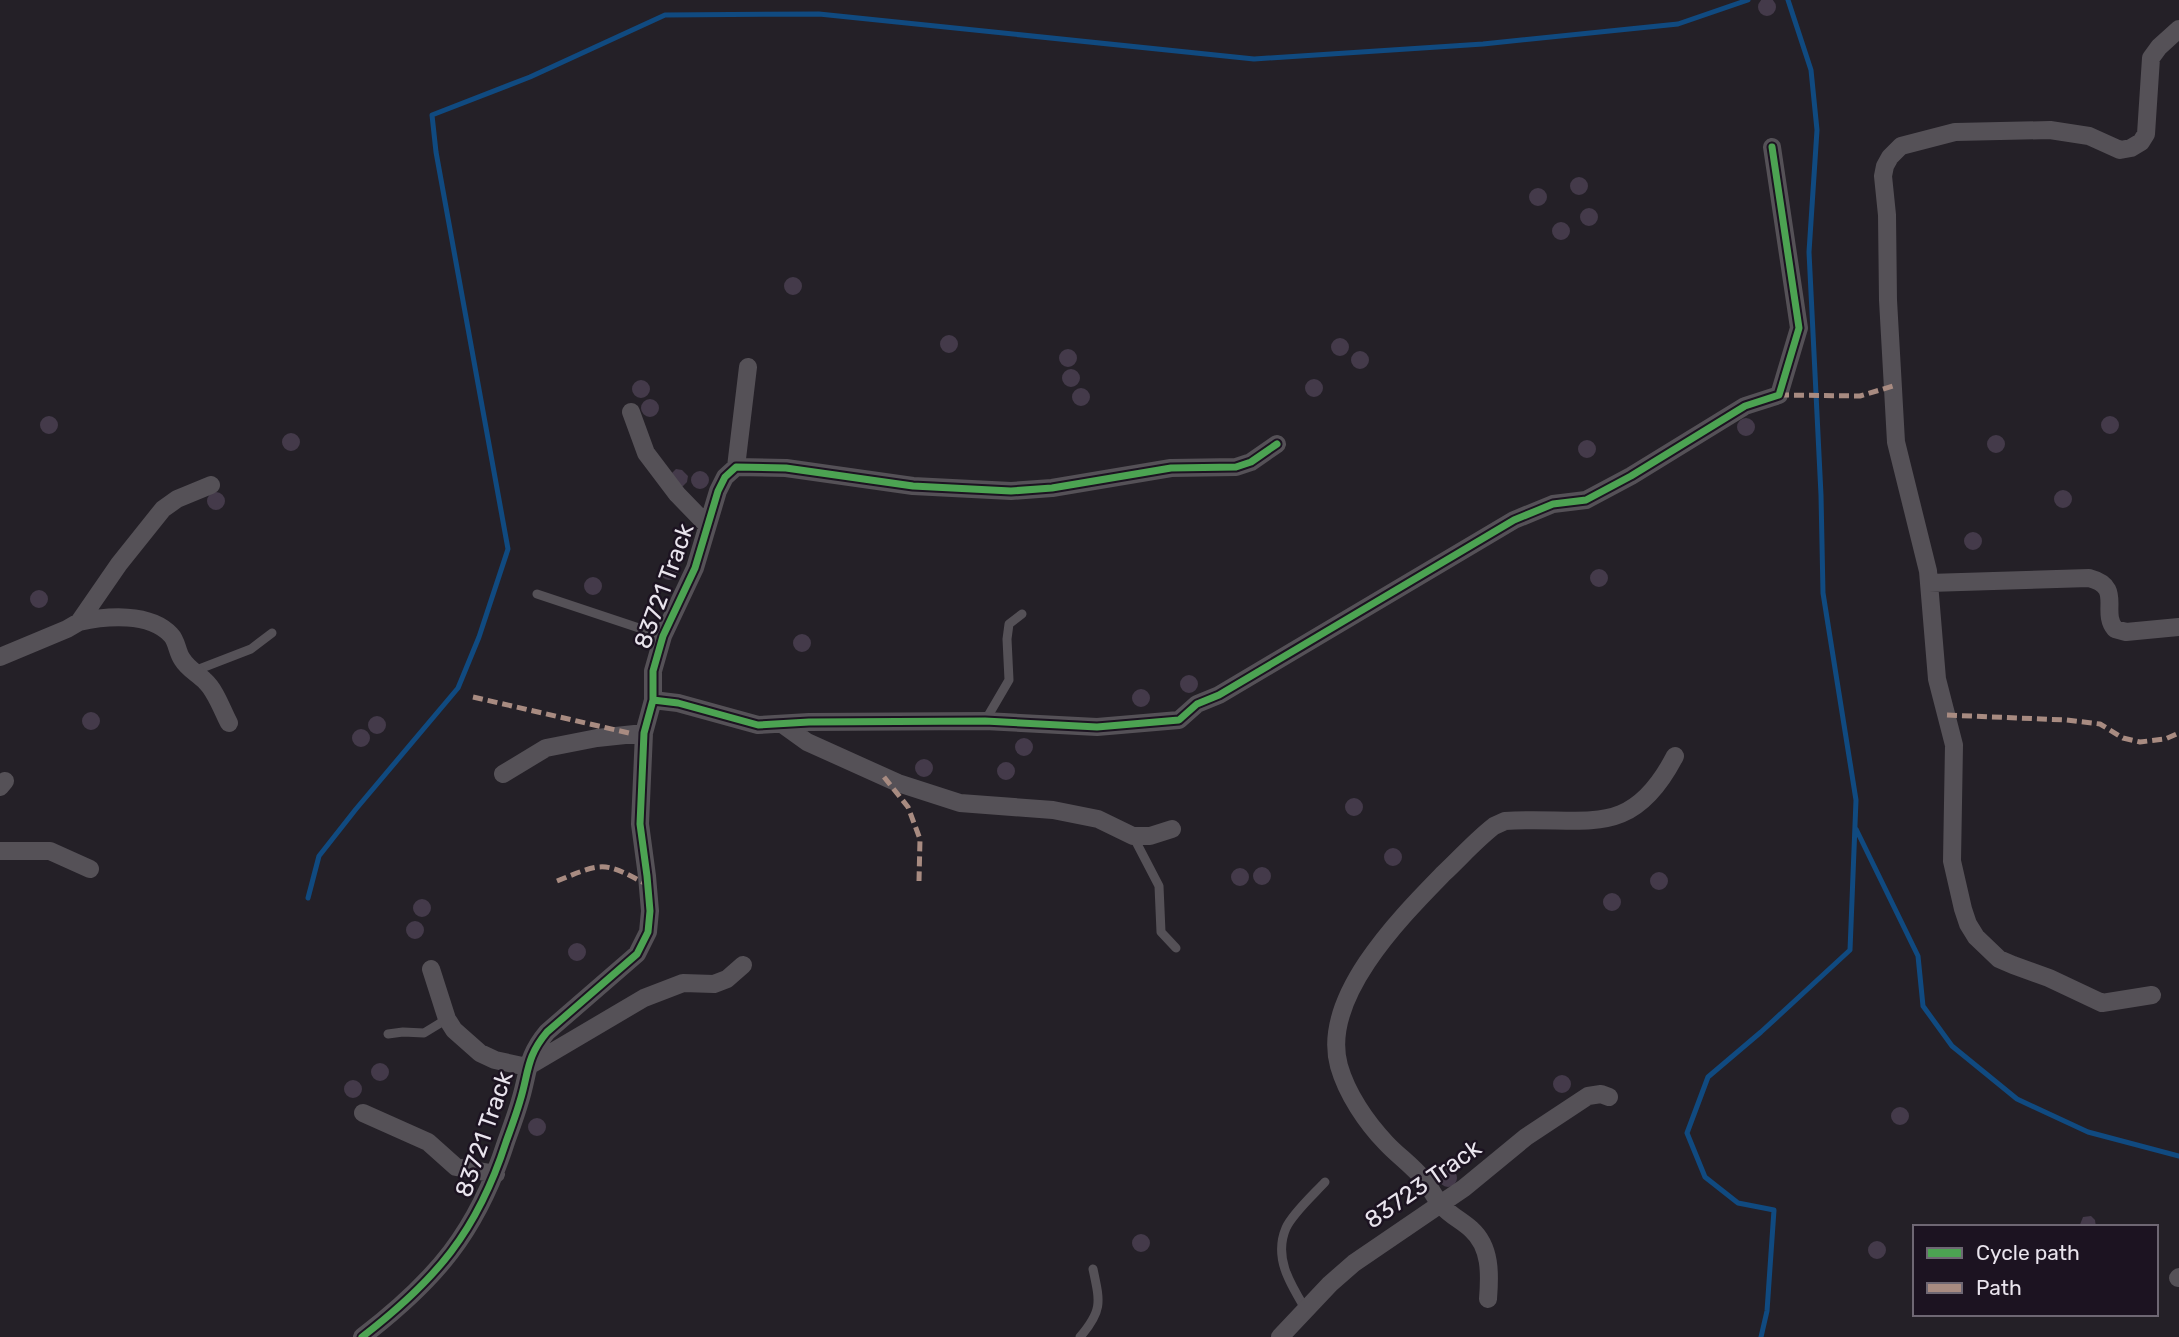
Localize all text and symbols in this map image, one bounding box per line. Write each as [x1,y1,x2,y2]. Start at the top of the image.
street label: 83721 Track [628,519,700,653]
street label: 83721 Track [449,1067,519,1201]
street label: 83723 Track [1359,1133,1487,1234]
legend [1913,1225,2158,1316]
text: Cycle path [1976,1240,2080,1265]
text: Path [1976,1275,2022,1300]

